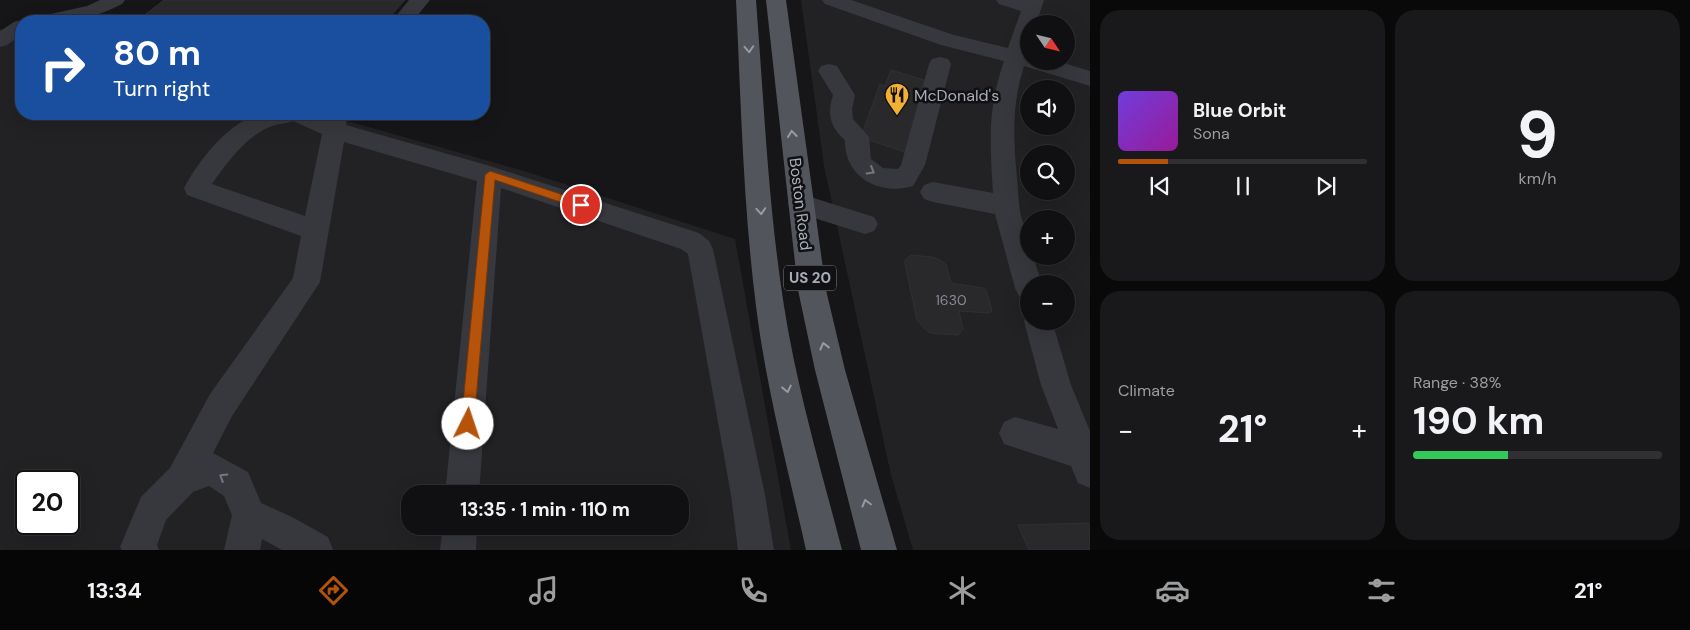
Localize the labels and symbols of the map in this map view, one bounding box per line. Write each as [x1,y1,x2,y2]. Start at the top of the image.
north arrow [1020,15,1075,70]
one-way arrow [744,45,755,53]
restaurant icon: McDonald's [884,82,910,116]
place label: McDonald's [914,85,999,106]
one-way arrow [787,129,798,137]
street label: Boston Road [784,157,817,252]
one-way arrow [866,165,875,175]
pin [560,184,602,226]
one-way arrow [755,207,766,215]
road number: US 20 [784,266,836,290]
house number: 1630 [935,291,967,309]
one-way arrow [819,342,830,351]
one-way arrow [781,384,792,393]
position arrow [441,397,493,449]
speed limit sign: 20 [15,470,80,535]
one-way arrow [219,473,228,483]
one-way arrow [861,499,872,507]

